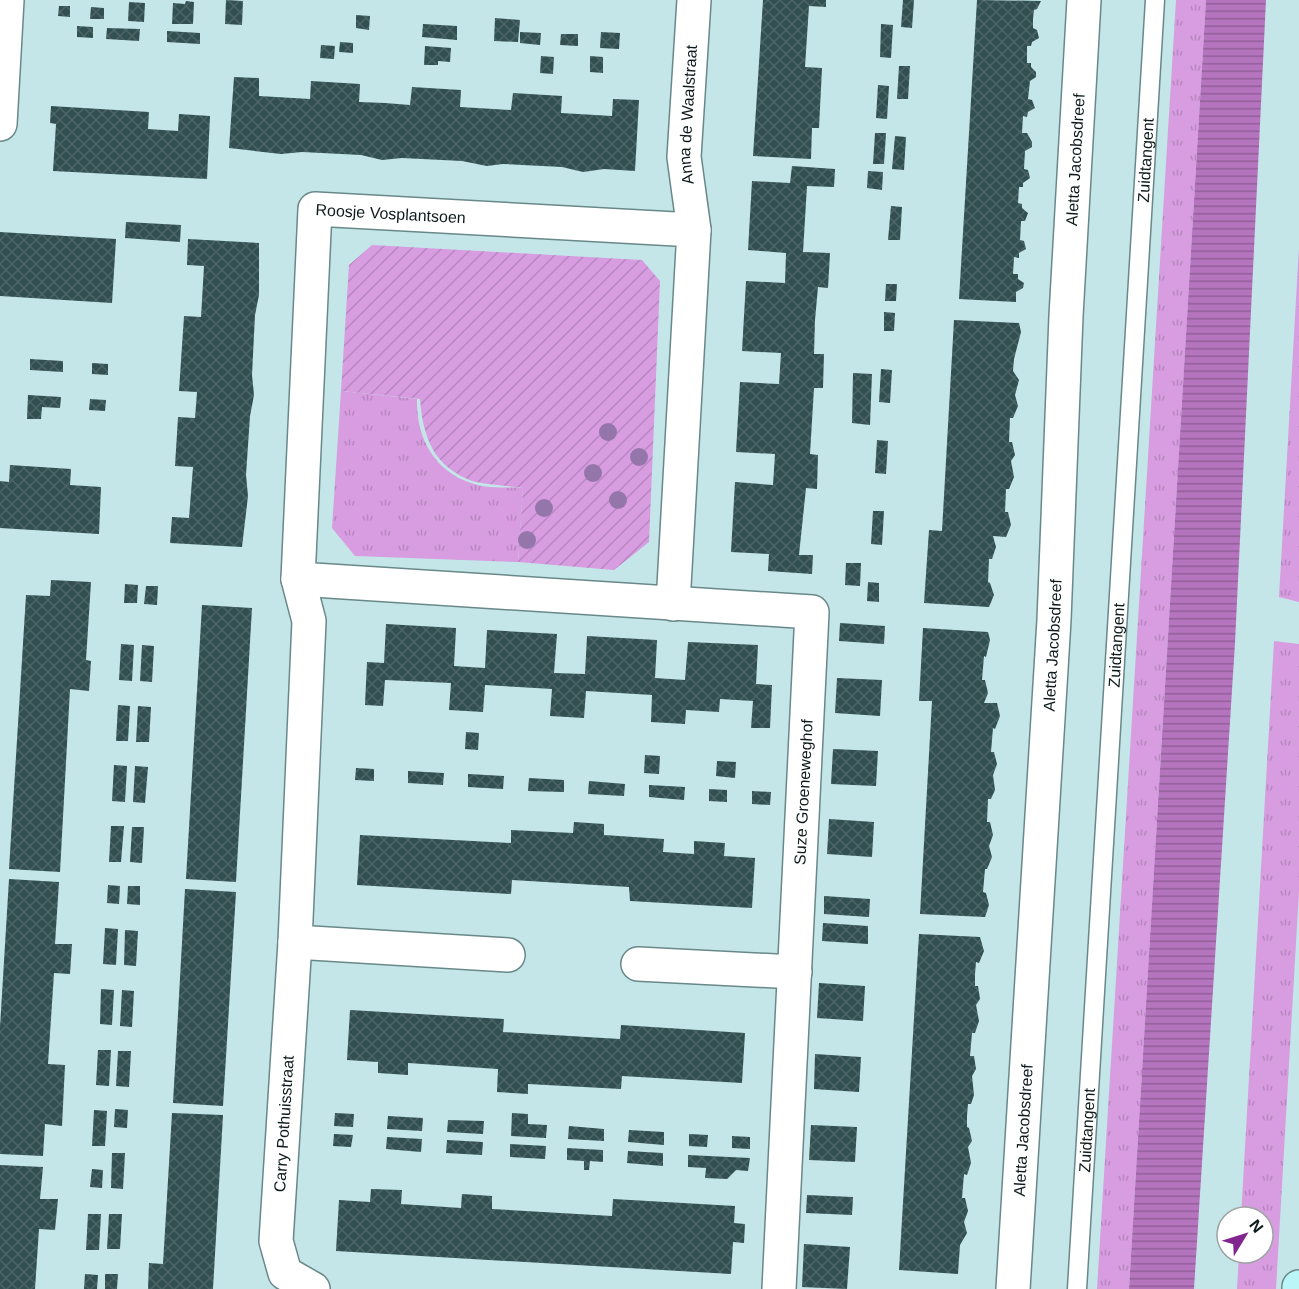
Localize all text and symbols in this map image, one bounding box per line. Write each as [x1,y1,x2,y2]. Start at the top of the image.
street label: Anna de Waalstraat [676,44,700,186]
street label: Aletta Jacobsdreef [1063,93,1088,226]
street label: Zuidtangent [1135,117,1157,203]
street label: Roosje Vosplantsoen [315,201,466,226]
street label: Aletta Jacobsdreef [1040,578,1065,712]
street label: Zuidtangent [1105,602,1128,688]
street label: Suze Groeneweghof [791,718,816,865]
street label: Carry Pothuisstraat [271,1054,297,1193]
street label: Aletta Jacobsdreef [1011,1063,1036,1197]
street label: Zuidtangent [1076,1087,1098,1173]
north arrow [1215,1205,1275,1265]
text: N [1246,1216,1267,1236]

